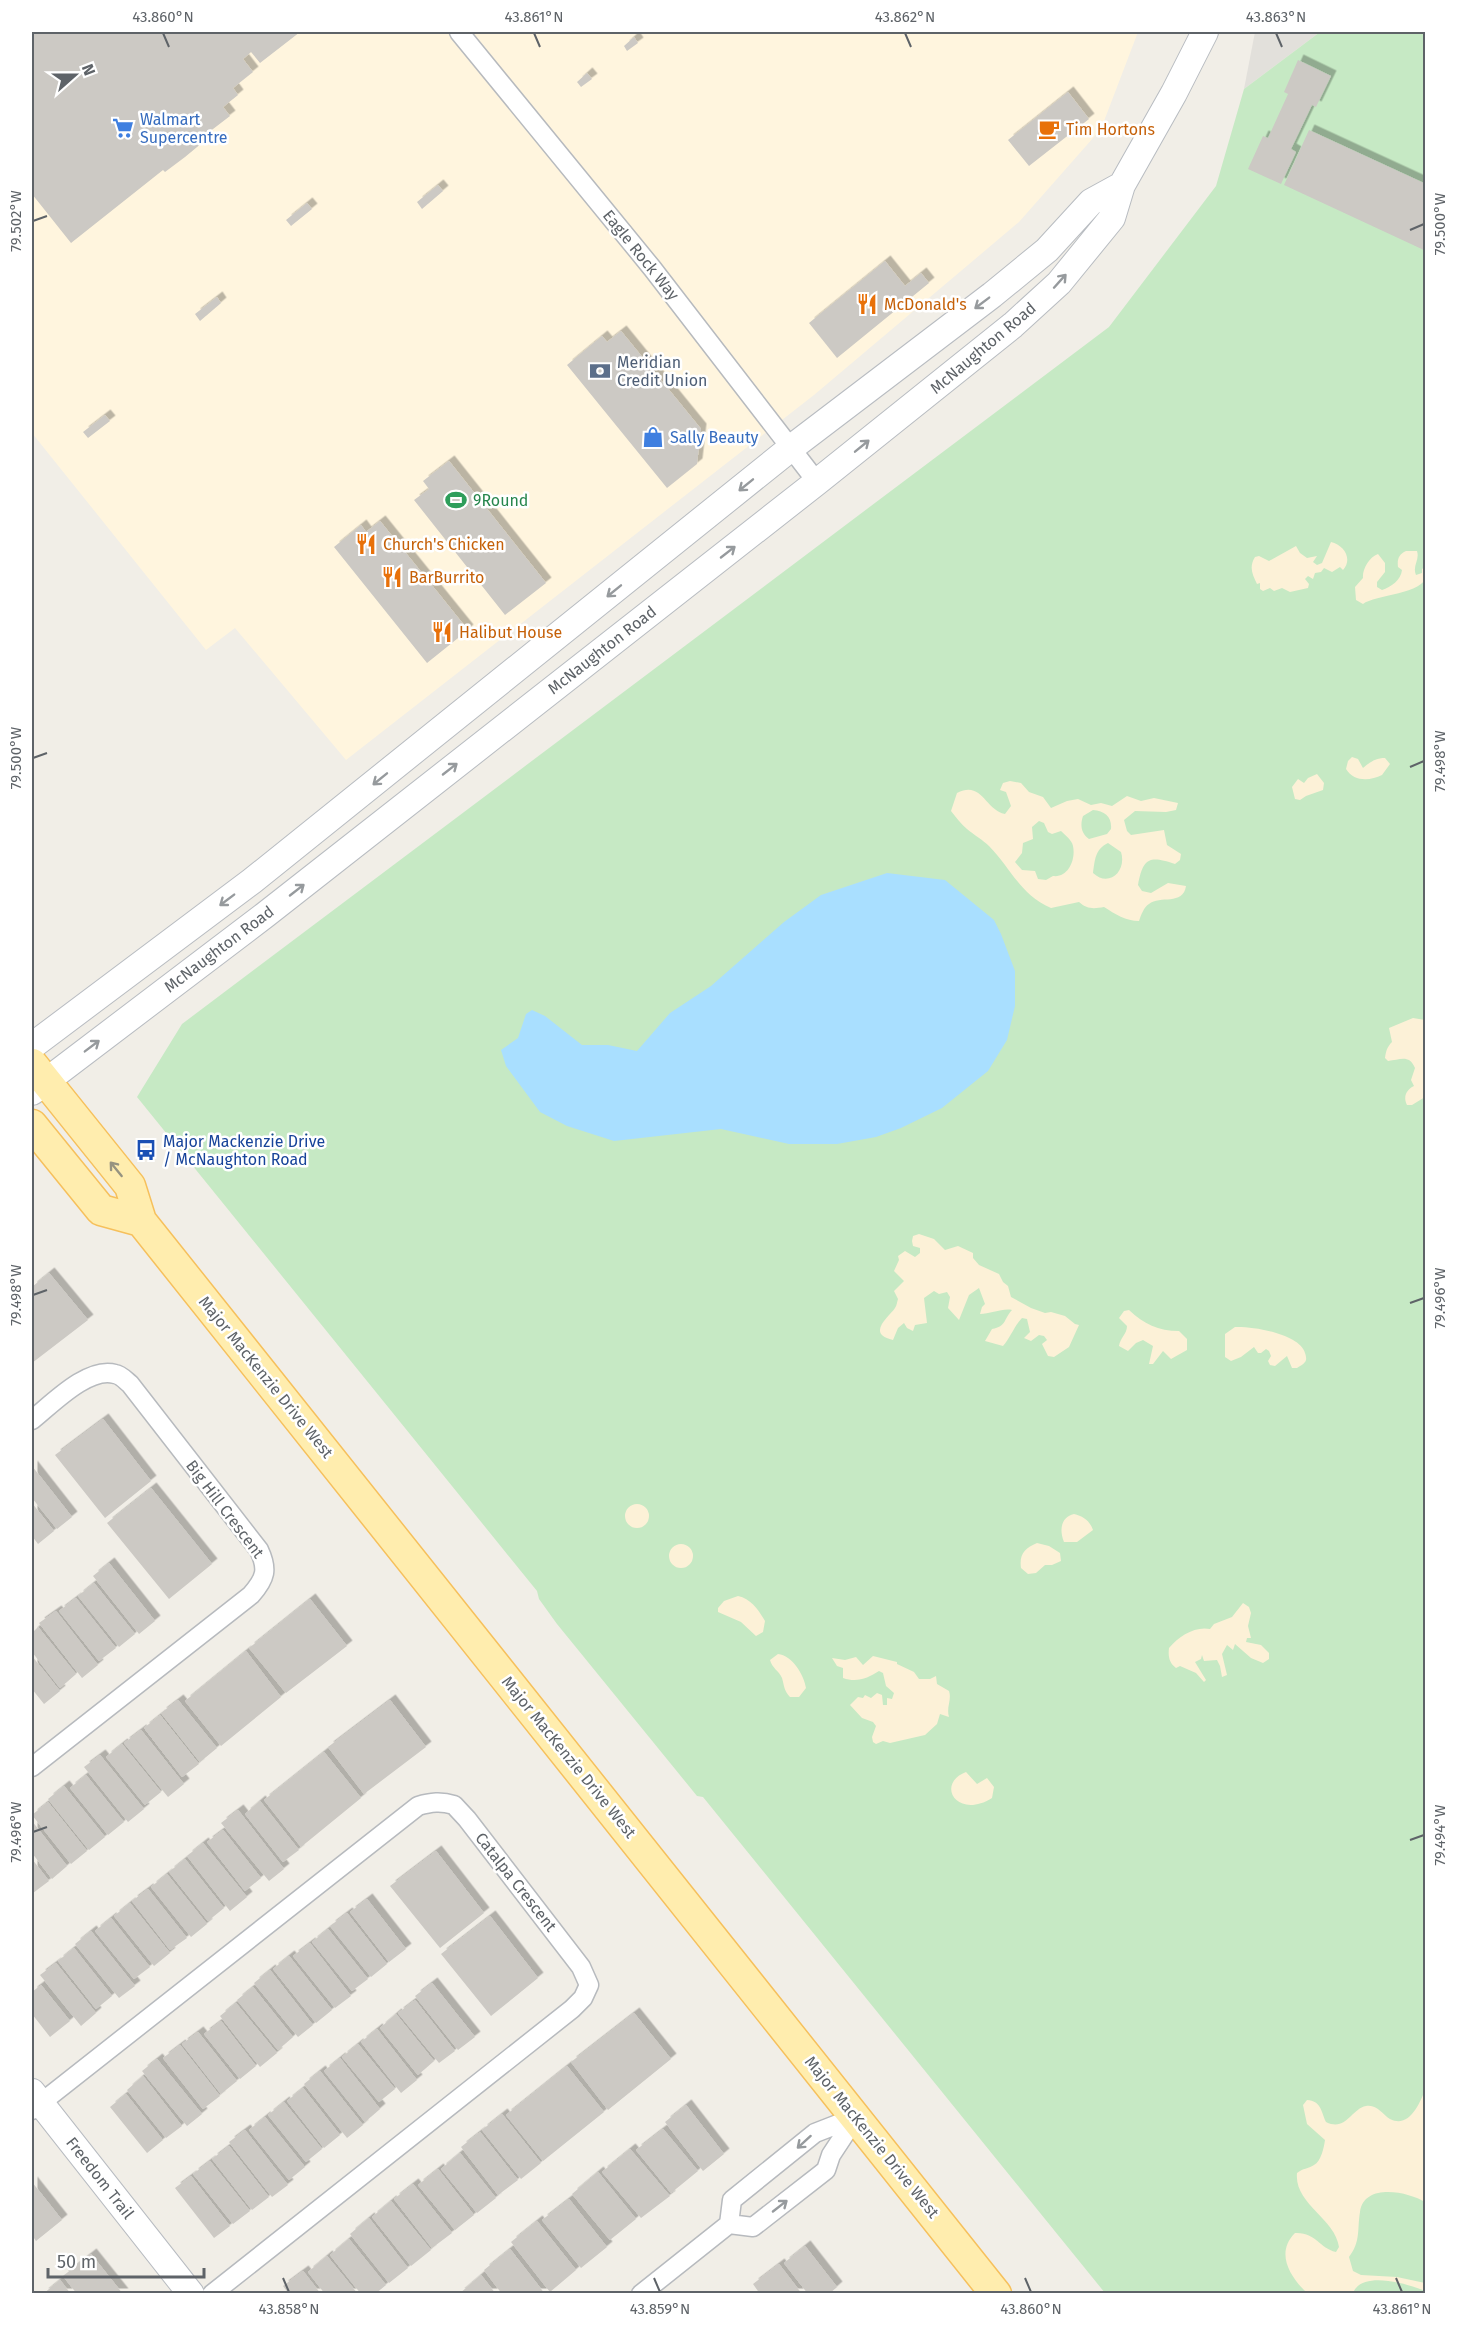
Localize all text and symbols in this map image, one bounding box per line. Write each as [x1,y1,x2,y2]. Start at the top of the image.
text: 43.860°N [132,8,194,26]
text: 43.861°N [505,8,563,26]
text: 43.862°N [875,8,935,26]
text: 43.863°N [1246,8,1306,26]
north arrow [45,45,105,105]
text: N [78,61,99,78]
place label: Walmart Supercentre [140,110,228,147]
supermarket icon: Walmart Supercentre [111,116,135,140]
cafe icon: Tim Hortons [1037,117,1061,141]
place label: Tim Hortons [1066,120,1155,139]
text: 79.502°W [7,190,25,252]
text: 79.500°W [1431,192,1449,255]
street label: Eagle Rock Way [599,206,683,304]
one-way arrow [1053,274,1067,289]
restaurant icon: McDonald's [855,292,879,316]
place label: McDonald's [884,295,967,314]
one-way arrow [975,297,991,310]
street label: McNaughton Road [926,298,1040,398]
place label: Meridian Credit Union [617,353,707,390]
bank icon: Meridian Credit Union [588,359,612,383]
shop icon: Sally Beauty [641,425,665,449]
place label: Sally Beauty [670,428,759,447]
one-way arrow [854,439,870,452]
one-way arrow [738,478,754,491]
sports icon: 9Round [444,488,468,512]
place label: 9Round [473,491,528,510]
restaurant icon: Church's Chicken [354,532,378,556]
place label: Church's Chicken [383,535,505,554]
one-way arrow [719,546,735,559]
restaurant icon: BarBurrito [380,565,404,589]
place label: BarBurrito [409,568,484,587]
one-way arrow [606,585,622,598]
street label: McNaughton Road [544,602,660,698]
restaurant icon: Halibut House [430,620,454,644]
place label: Halibut House [459,623,562,642]
text: 79.500°W [7,726,25,789]
text: 79.498°W [1431,730,1449,792]
one-way arrow [442,763,458,776]
one-way arrow [372,772,388,785]
one-way arrow [289,883,305,896]
one-way arrow [219,894,235,906]
street label: McNaughton Road [161,902,277,996]
one-way arrow [84,1040,100,1053]
place label: Major Mackenzie Drive / McNaughton Road [163,1132,325,1169]
bus stop icon: Major Mackenzie Drive / McNaughton Road [134,1138,158,1162]
one-way arrow [109,1161,122,1177]
text: 79.498°W [7,1264,25,1326]
text: 79.496°W [1431,1267,1449,1329]
street label: Major MacKenzie Drive West [195,1292,337,1462]
street label: Big Hill Crescent [182,1456,268,1562]
street label: Major MacKenzie Drive West [498,1672,640,1842]
text: 79.496°W [7,1801,25,1863]
text: 79.494°W [1431,1804,1449,1866]
street label: Catalpa Crescent [471,1829,561,1935]
street label: Major MacKenzie Drive West [801,2052,943,2222]
street label: Freedom Trail [62,2133,138,2223]
one-way arrow [796,2136,812,2149]
one-way arrow [772,2200,788,2213]
scale bar [48,2241,204,2279]
text: 50 m [57,2251,96,2273]
text: 43.858°N [259,2300,319,2318]
text: 43.859°N [630,2300,690,2318]
text: 43.860°N [1000,2300,1062,2318]
text: 43.861°N [1373,2300,1431,2318]

